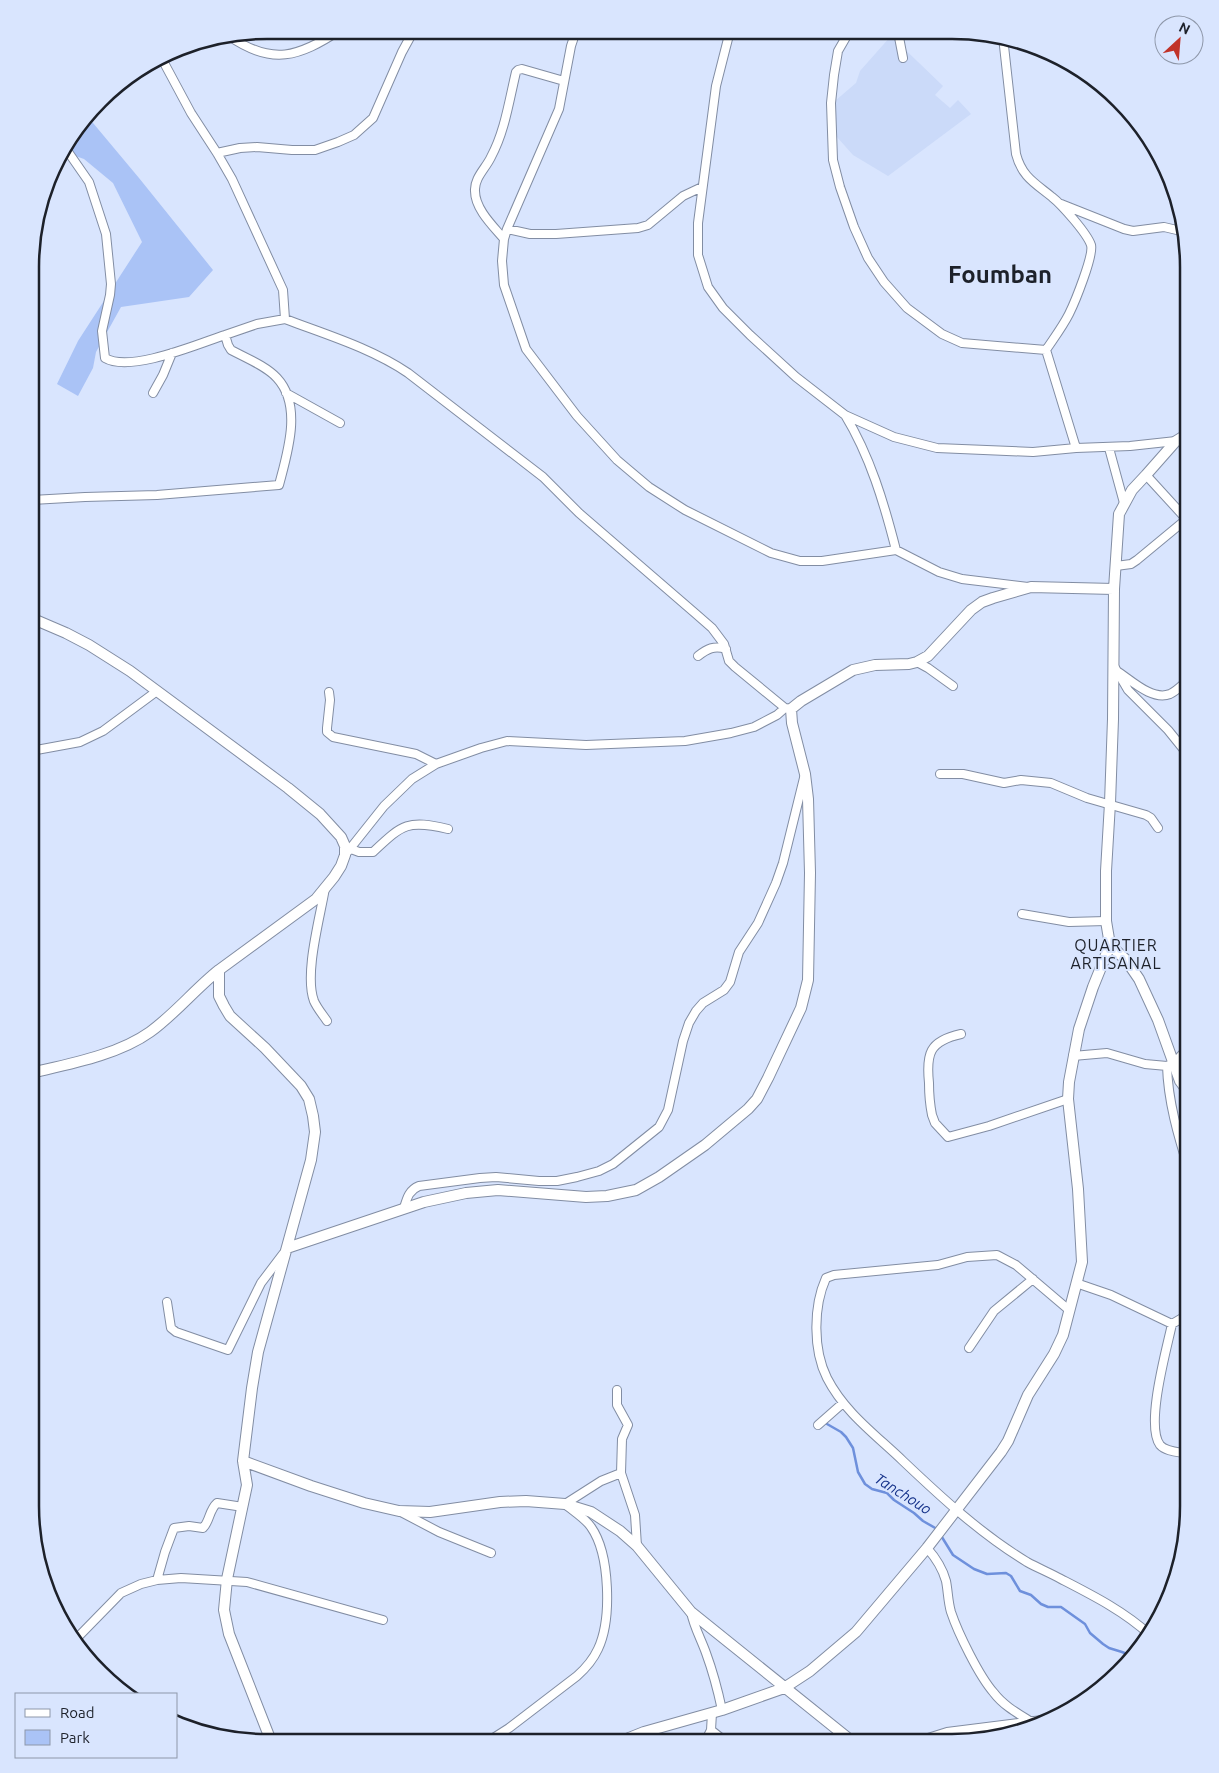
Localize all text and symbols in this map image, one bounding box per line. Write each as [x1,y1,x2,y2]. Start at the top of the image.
north arrow [1154,15,1204,65]
text: N [1176,19,1193,38]
district label: Foumban [948,261,1052,288]
district label: QUARTIER ARTISANAL [1070,936,1162,972]
water label: Tanchouo [872,1470,935,1518]
legend [15,1693,178,1758]
text: Road [60,1704,95,1721]
text: Park [60,1729,90,1746]

